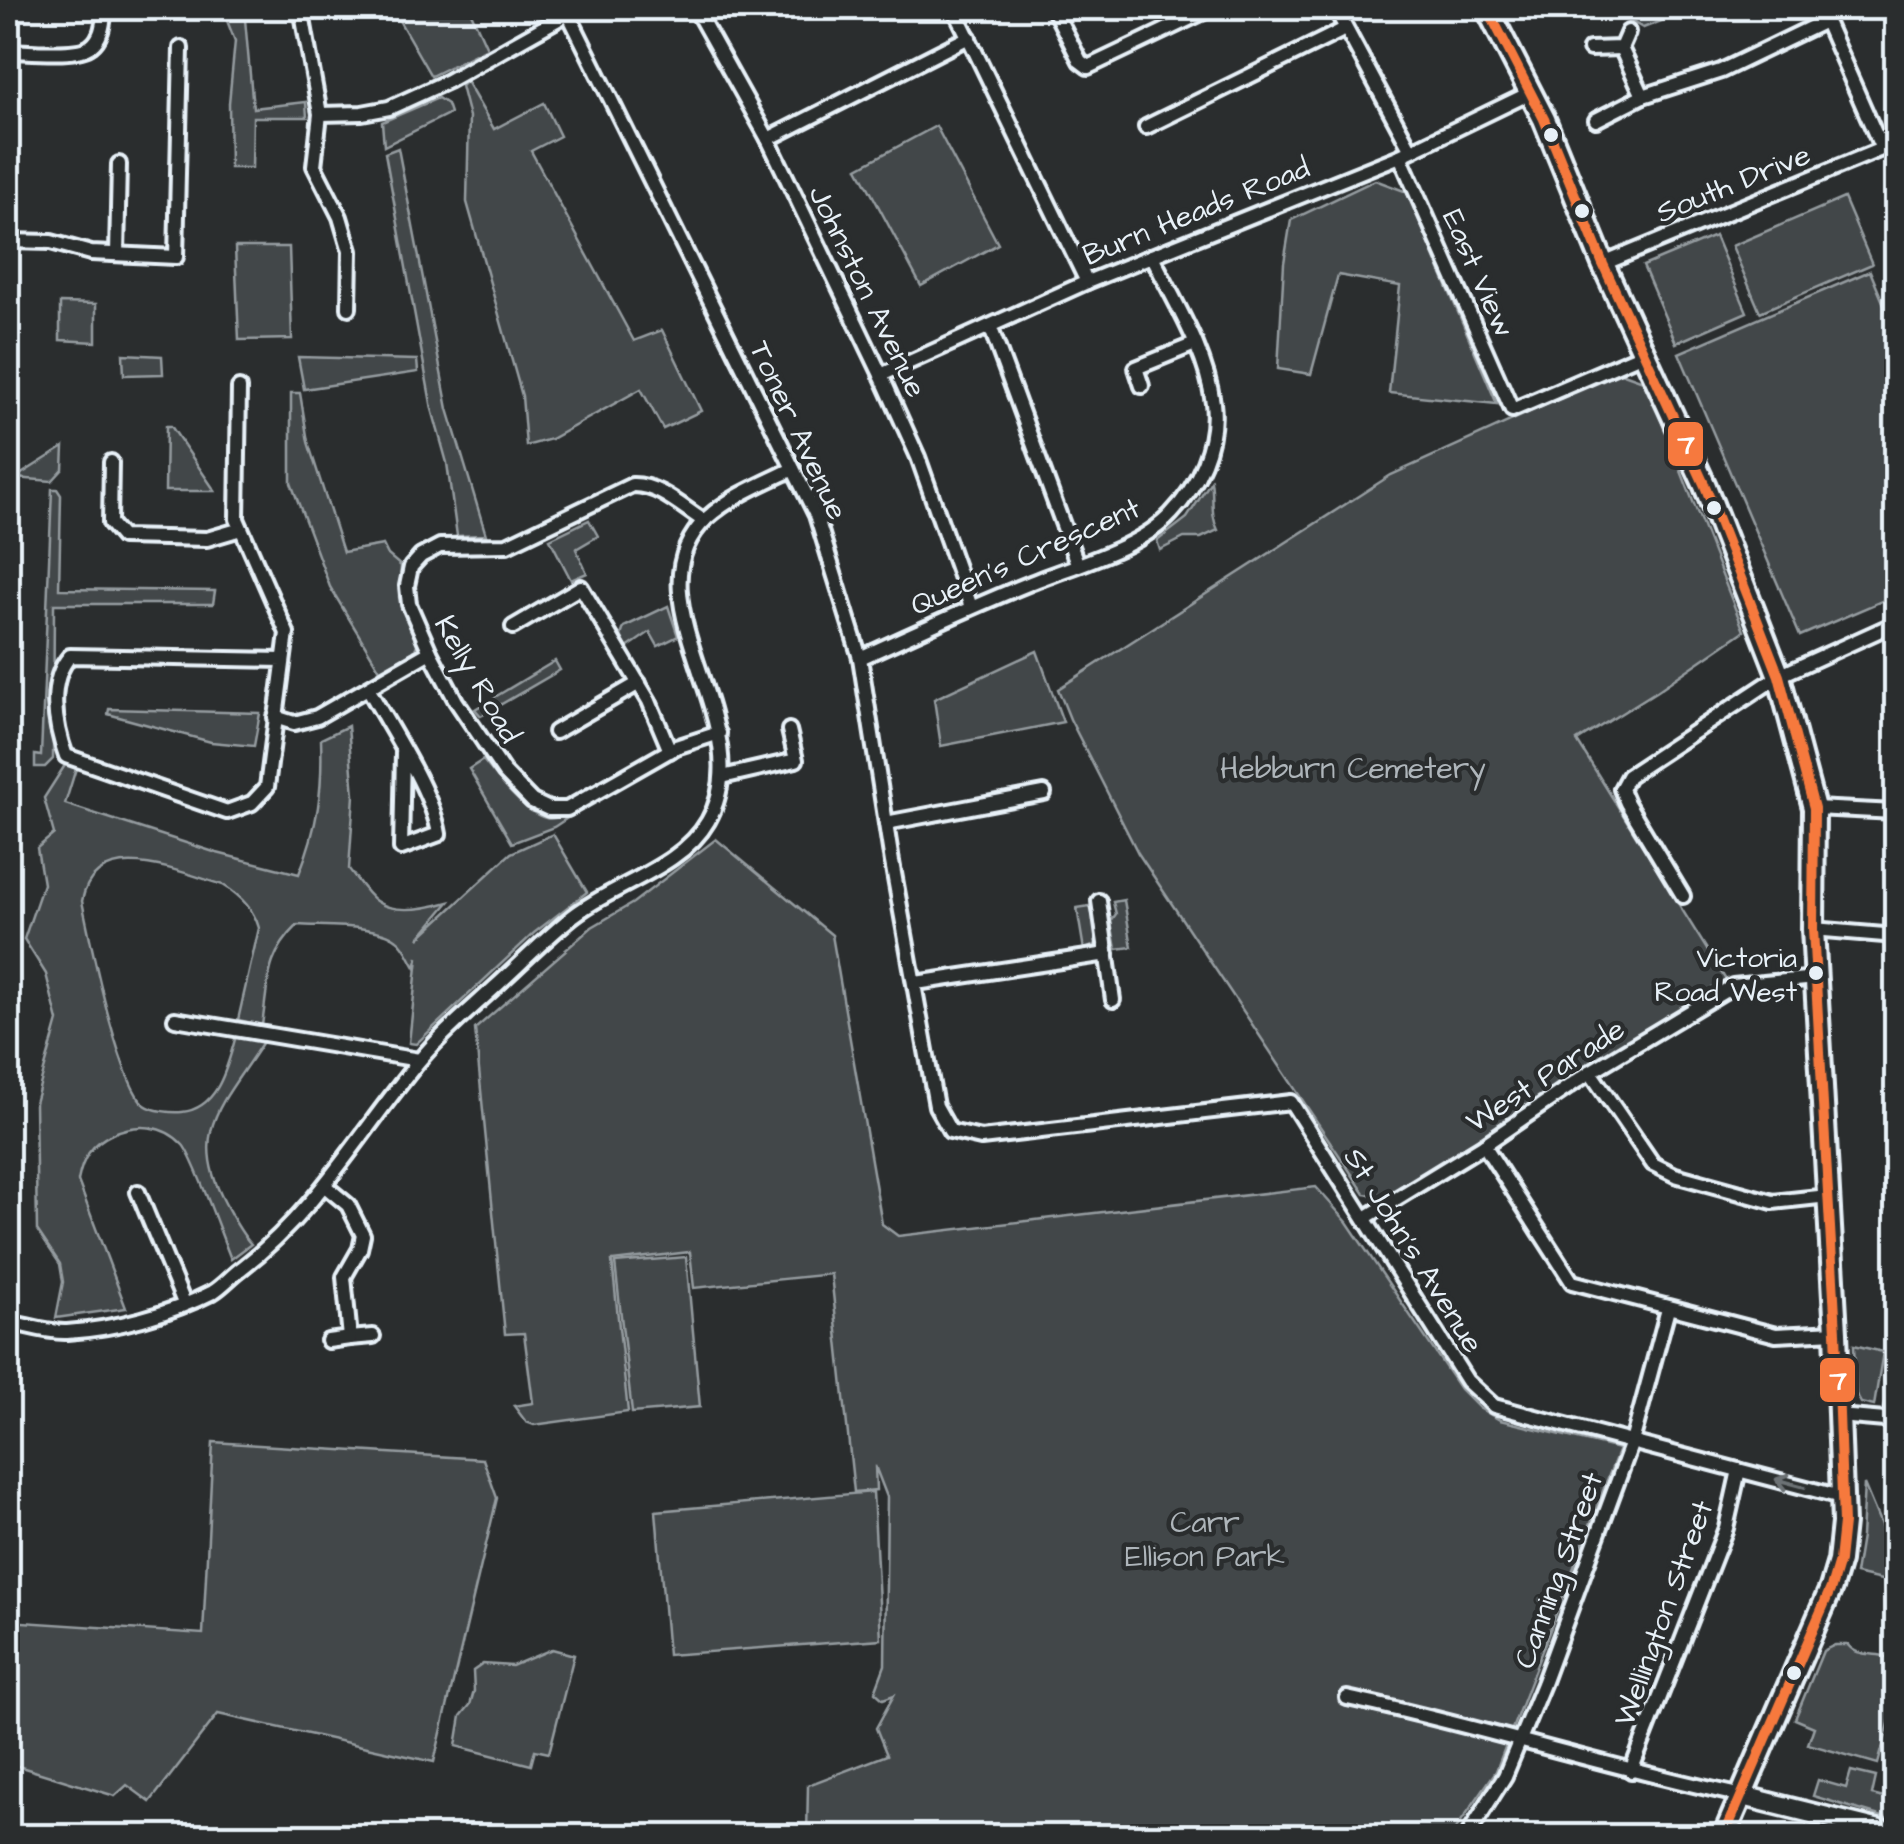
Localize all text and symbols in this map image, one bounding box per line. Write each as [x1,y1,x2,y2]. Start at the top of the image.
unlabelled marker [1541,125,1561,145]
street label: South Drive [1650,134,1817,234]
street label: Burn Heads Road [1077,147,1316,277]
street label: Johnston Avenue [798,178,937,405]
unlabelled marker [1572,201,1592,221]
street label: East View [1431,203,1525,344]
street label: Toner Avenue [738,334,858,527]
line badge: 7 [1666,420,1705,468]
text: 7 [1676,426,1695,465]
street label: Queen's Crescent [904,487,1147,626]
unlabelled marker [1704,498,1724,518]
street label: Kelly Road [423,608,531,752]
park label: Hebburn Cemetery [1220,748,1486,791]
place label: Victoria Road West [1655,939,1798,1012]
marker: Victoria Road West [1806,963,1826,983]
street label: West Parade [1458,1009,1633,1143]
street label: St John's Avenue [1333,1140,1493,1361]
line badge: 7 [1818,1356,1857,1404]
text: 7 [1828,1362,1847,1401]
street label: Canning Street [1504,1466,1615,1675]
one-way arrow [1775,1473,1806,1492]
street label: Wellington Street [1604,1495,1725,1732]
park label: Carr Ellison Park [1125,1502,1285,1578]
unlabelled marker [1784,1663,1804,1683]

